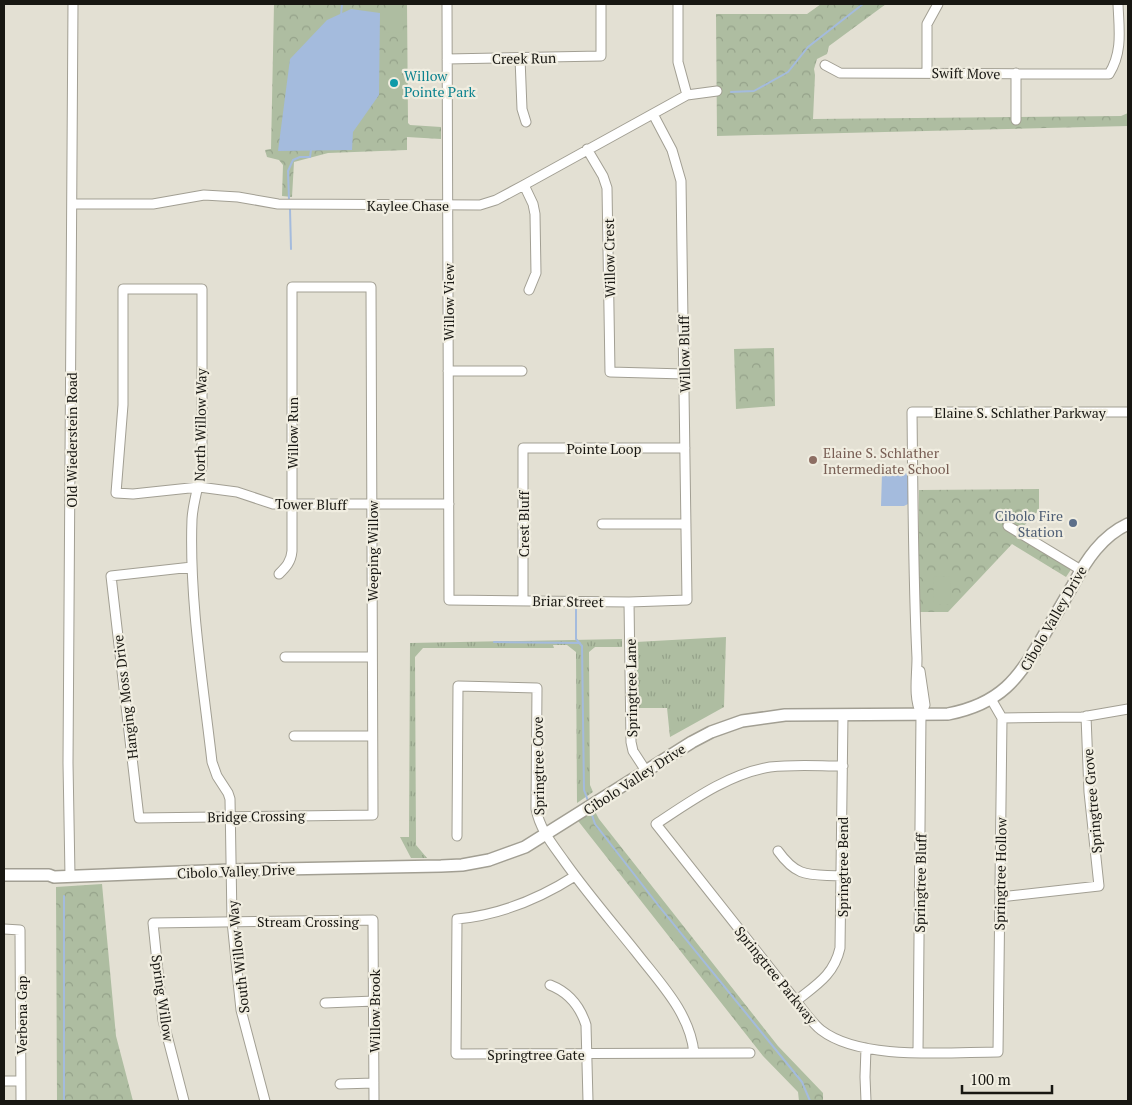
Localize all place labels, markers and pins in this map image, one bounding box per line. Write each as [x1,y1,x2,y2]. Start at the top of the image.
place label: Willow Pointe Park [404,66,477,101]
marker: Willow Pointe Park [388,77,400,89]
place label: Elaine S. Schlather Intermediate School [823,443,950,478]
marker: Elaine S. Schlather Intermediate School [807,454,819,466]
place label: Cibolo Fire Station [995,506,1064,541]
marker: Cibolo Fire Station [1067,517,1079,529]

